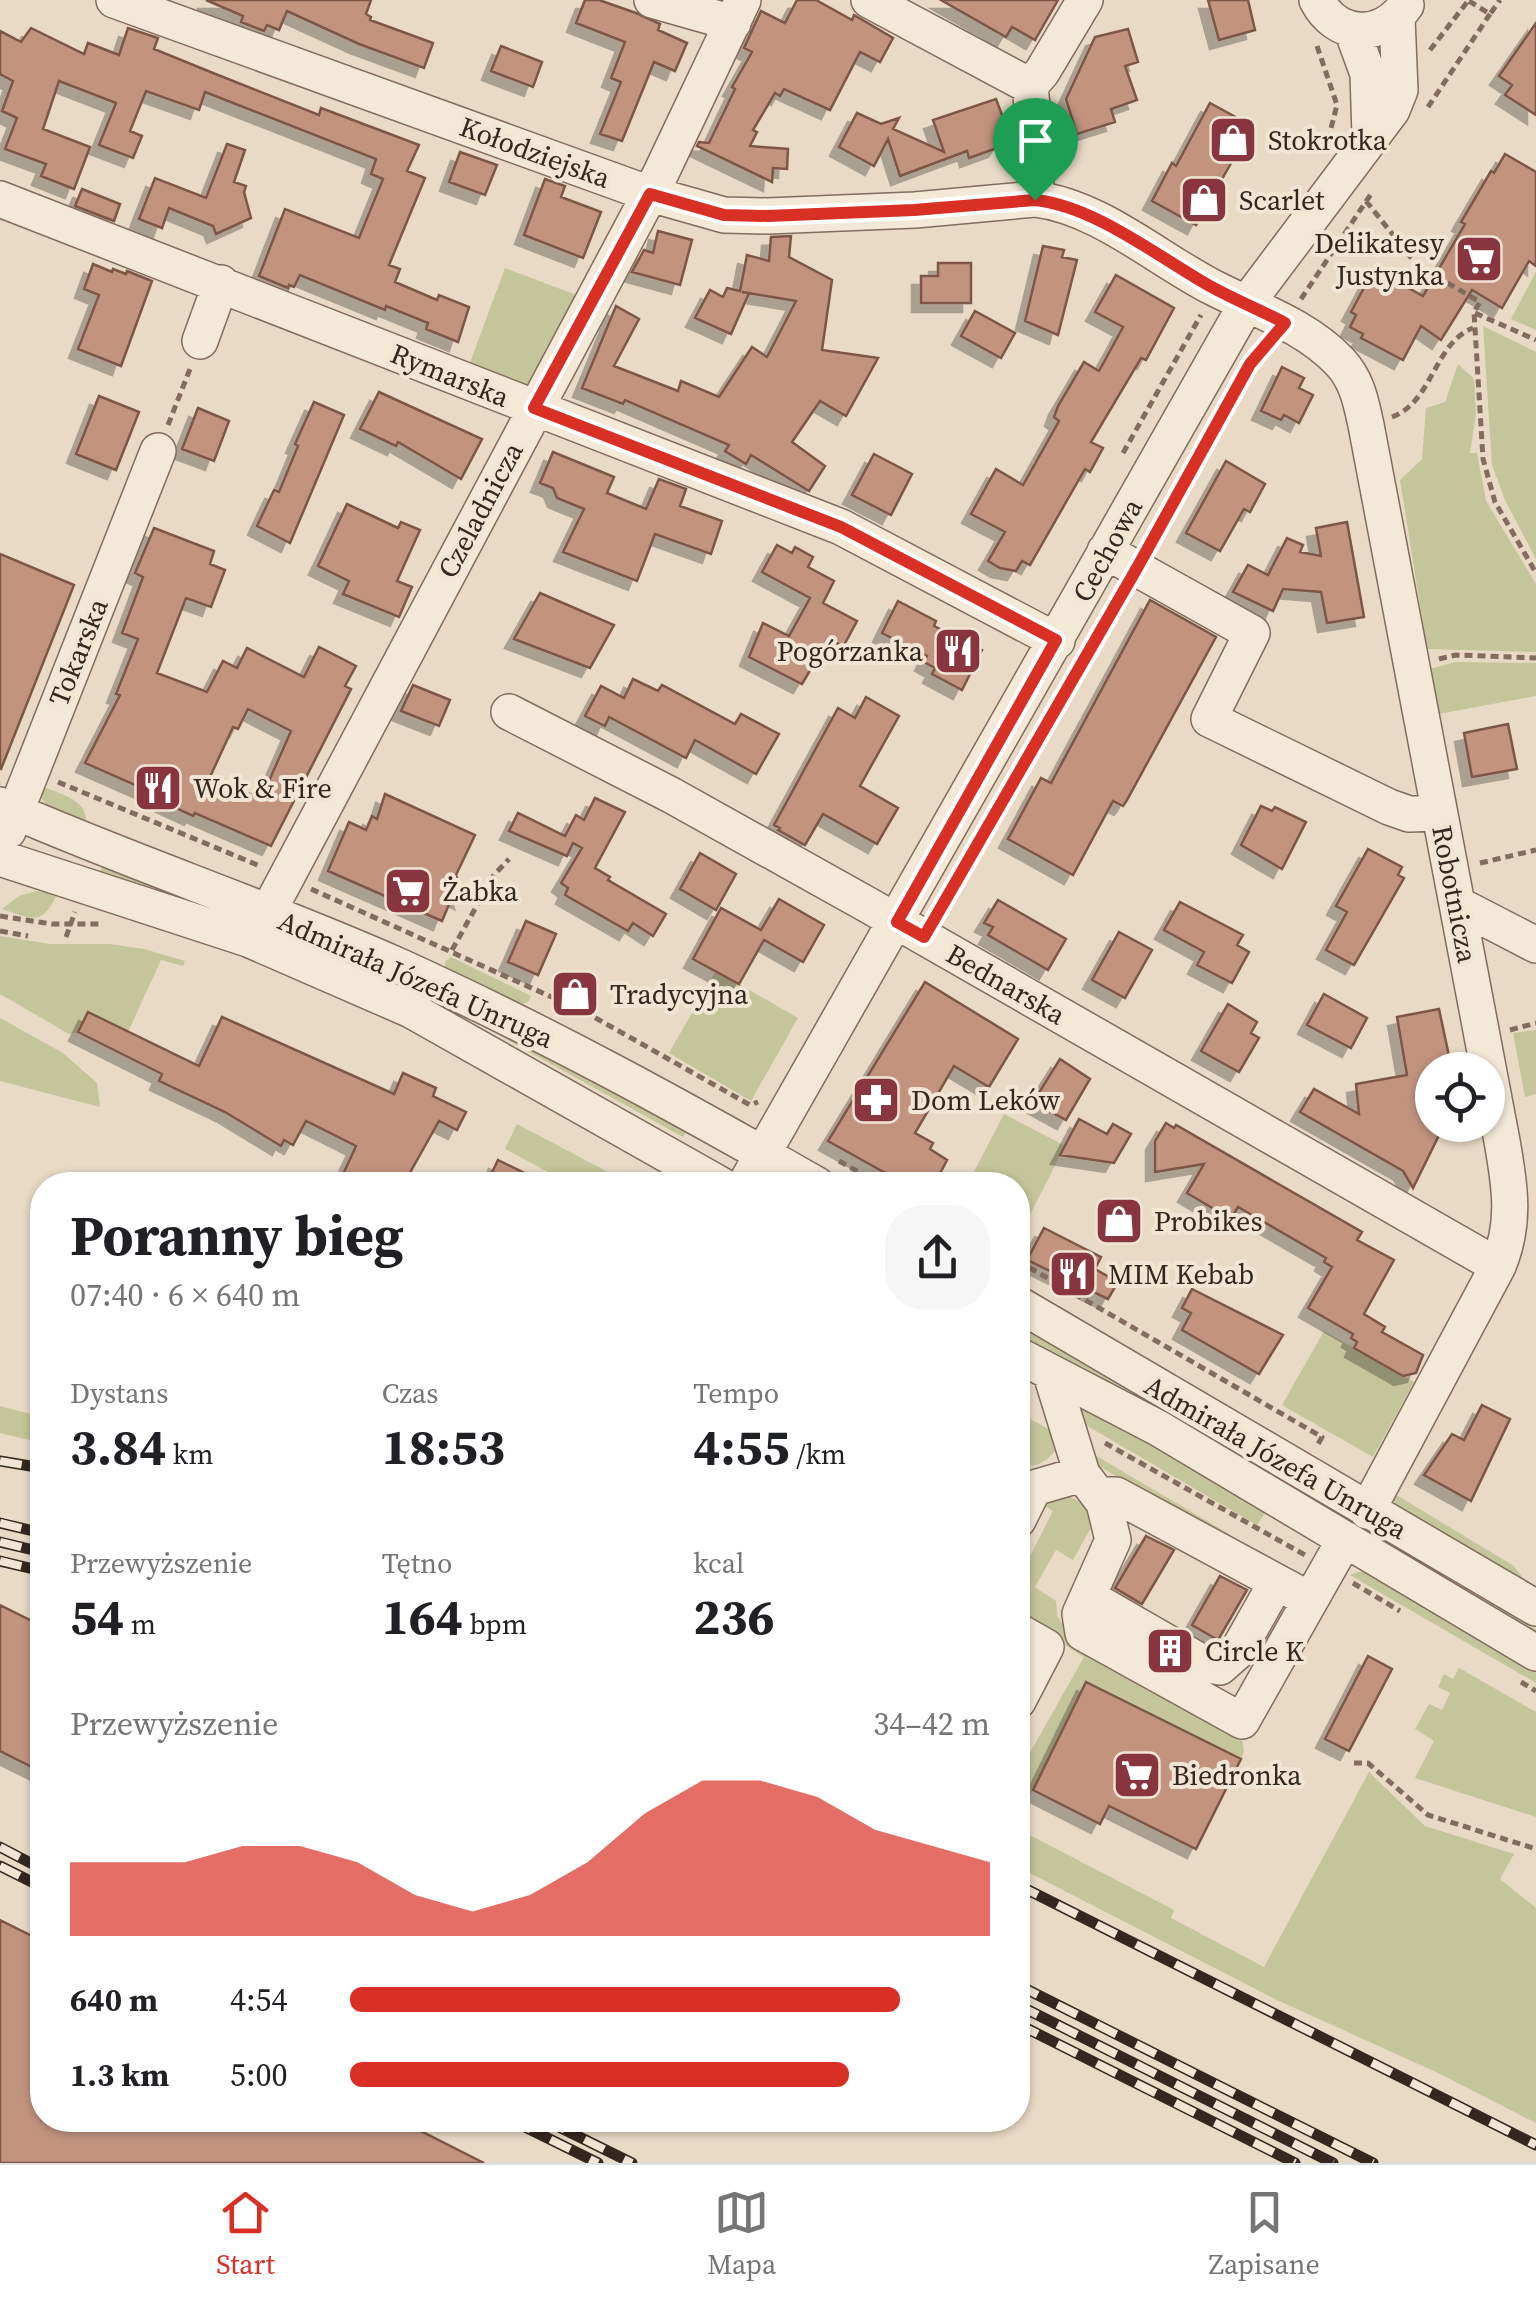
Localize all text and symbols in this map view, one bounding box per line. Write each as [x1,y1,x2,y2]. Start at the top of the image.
pin [993,98,1078,201]
street label: Kołodziejska [455,107,616,197]
icon: arrive [1008,113,1063,168]
shop icon: Stokrotka [1207,114,1259,166]
place label: Stokrotka [1268,121,1388,159]
shop icon: Scarlet [1178,174,1230,226]
place label: Scarlet [1239,181,1325,219]
place label: Delikatesy Justynka [1314,224,1445,294]
supermarket icon: Delikatesy Justynka [1453,233,1505,285]
street label: Rymarska [385,334,515,416]
street label: Czeladnicza [428,435,532,585]
street label: Cechowa [1063,491,1151,608]
street label: Tokarska [39,592,117,711]
restaurant icon: Pogórzanka [932,625,984,677]
place label: Pogórzanka [777,632,924,670]
restaurant icon: Wok & Fire [132,762,184,814]
place label: Wok & Fire [193,769,332,807]
street label: Robotnicza [1423,822,1487,967]
supermarket icon: Żabka [382,865,434,917]
place label: Żabka [443,872,519,910]
street label: Admirała Józefa Unruga [272,901,560,1057]
street label: Bednarska [939,935,1073,1034]
shop icon: Tradycyjna [549,968,601,1020]
place label: Tradycyjna [610,975,749,1013]
map controls [1415,1052,1505,1142]
button: locate [1415,1052,1505,1142]
pharmacy icon: Dom Leków [850,1074,902,1126]
place label: Dom Leków [911,1081,1061,1119]
shop icon: Probikes [1093,1195,1145,1247]
text: Poranny bieg [70,1198,404,1273]
place label: Probikes [1154,1202,1263,1240]
button: share [885,1205,990,1310]
restaurant icon: MIM Kebab [1047,1248,1099,1300]
place label: MIM Kebab [1108,1255,1254,1293]
text: 07:40 · 6 × 640 m [70,1273,300,1317]
street label: Admirała Józefa Unruga [1138,1366,1415,1548]
text: Dystans [70,1374,168,1412]
text: Czas [382,1374,439,1412]
text: Tempo [693,1374,779,1412]
text: 3.84 [70,1412,166,1481]
text: 18:53 [382,1412,505,1481]
text: 4:55 [693,1412,790,1481]
text: km [166,1435,213,1473]
text: /km [790,1435,846,1473]
text: Przewyższenie [70,1544,252,1582]
text: Tętno [382,1544,452,1582]
text: kcal [693,1544,744,1582]
text: 54 [70,1582,124,1651]
text: 164 [382,1582,463,1651]
text: 236 [693,1582,775,1651]
text: m [124,1605,156,1643]
text: bpm [463,1605,527,1643]
building icon: Circle K [1144,1625,1196,1677]
place label: Circle K [1205,1632,1304,1670]
text: Przewyższenie [70,1702,278,1746]
text: 34–42 m [873,1702,990,1746]
supermarket icon: Biedronka [1111,1749,1163,1801]
place label: Biedronka [1172,1756,1302,1794]
text: 640 m [70,1978,158,2022]
text: 4:54 [230,1978,288,2022]
text: 1.3 km [70,2053,169,2097]
text: 5:00 [230,2053,288,2097]
tab: Start [216,2185,275,2283]
tab: Mapa [707,2185,776,2283]
tab: Zapisane [1209,2185,1320,2283]

